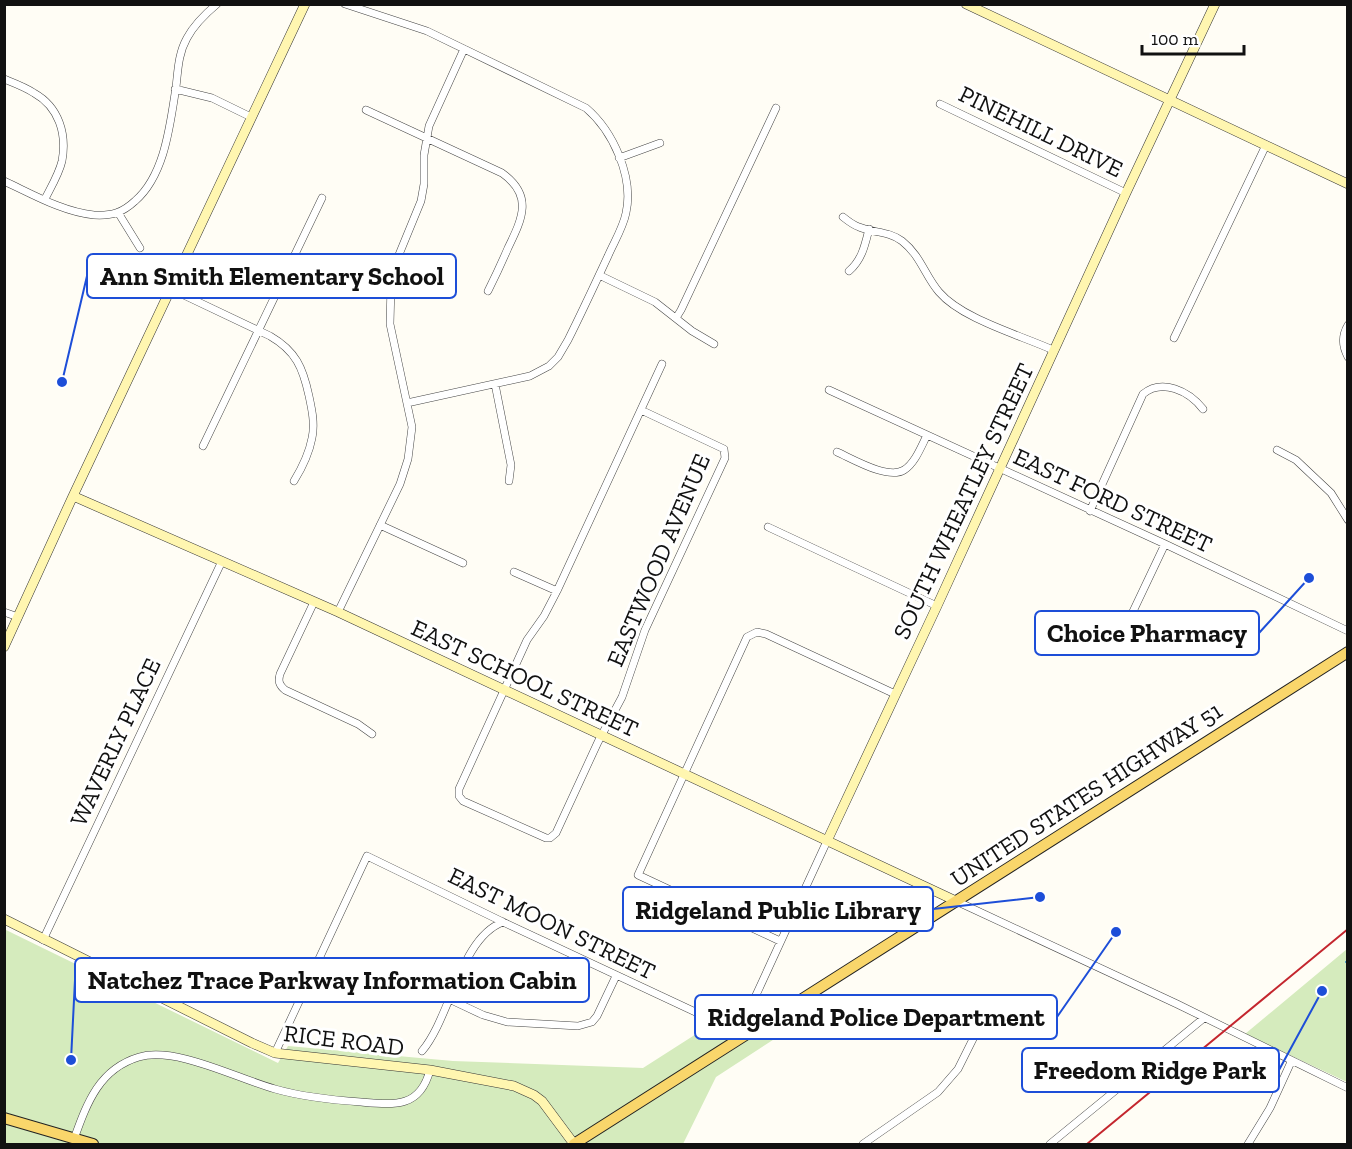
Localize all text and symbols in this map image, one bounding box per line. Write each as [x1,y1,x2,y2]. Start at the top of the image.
scale bar [1142,18,1244,56]
text: 100 m [1151,28,1199,50]
street label: PINEHILL DRIVE [954,79,1128,183]
callout: Ann Smith Elementary School [87,254,456,298]
text: Ann Smith Elementary School [100,260,444,292]
street label: SOUTH WHEATLEY STREET [886,358,1040,643]
street label: EAST FORD STREET [1009,441,1217,559]
street label: EASTWOOD AVENUE [600,449,716,671]
callout: Choice Pharmacy [1035,611,1259,655]
street label: EAST SCHOOL STREET [407,613,643,743]
text: Choice Pharmacy [1047,617,1247,649]
street label: WAVERLY PLACE [63,653,167,831]
street label: UNITED STATES HIGHWAY 51 [945,695,1227,893]
street label: EAST MOON STREET [444,860,660,986]
callout: Ridgeland Public Library [623,887,933,931]
text: Ridgeland Public Library [635,894,921,926]
callout: Natchez Trace Parkway Information Cabin [75,958,589,1002]
text: Natchez Trace Parkway Information Cabin [87,964,577,996]
callout: Ridgeland Police Department [695,995,1057,1039]
text: Ridgeland Police Department [707,1001,1045,1033]
street label: RICE ROAD [282,1018,406,1062]
callout: Freedom Ridge Park [1022,1048,1279,1092]
text: Freedom Ridge Park [1034,1054,1267,1086]

